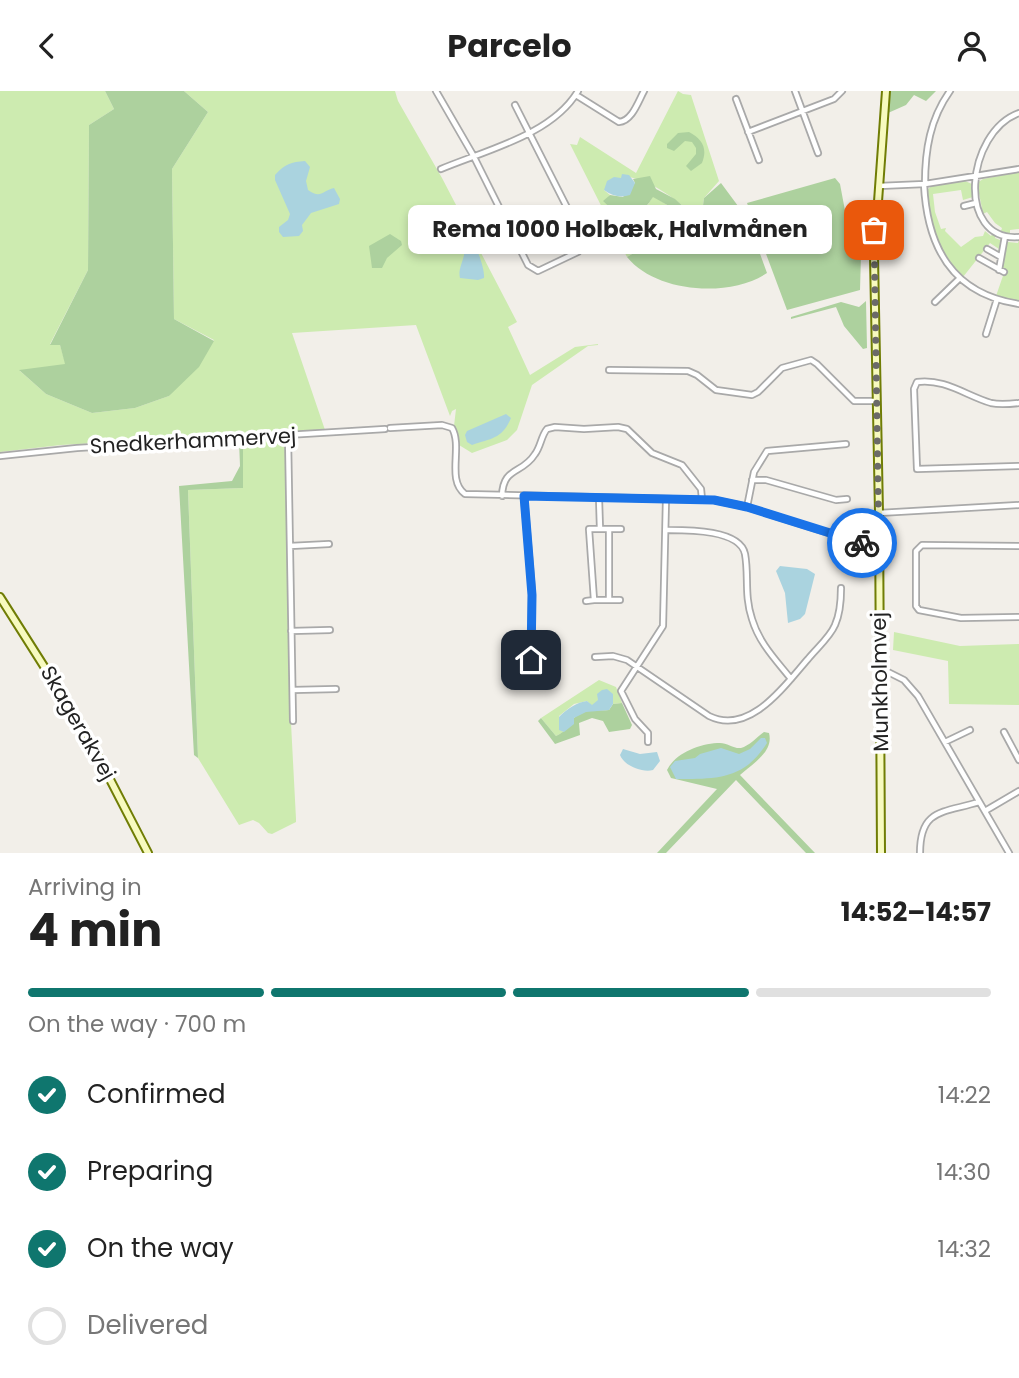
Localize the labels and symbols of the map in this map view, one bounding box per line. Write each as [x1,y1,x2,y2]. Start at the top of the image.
pin [844,200,904,260]
callout: Rema 1000 Holbæk, Halvmånen [408,205,832,255]
street label: Snedkerhammervej [89,421,297,460]
courier [827,508,897,578]
street label: Munkholmvej [864,612,895,752]
pin [501,630,561,690]
street label: Skagerakvej [34,660,123,785]

